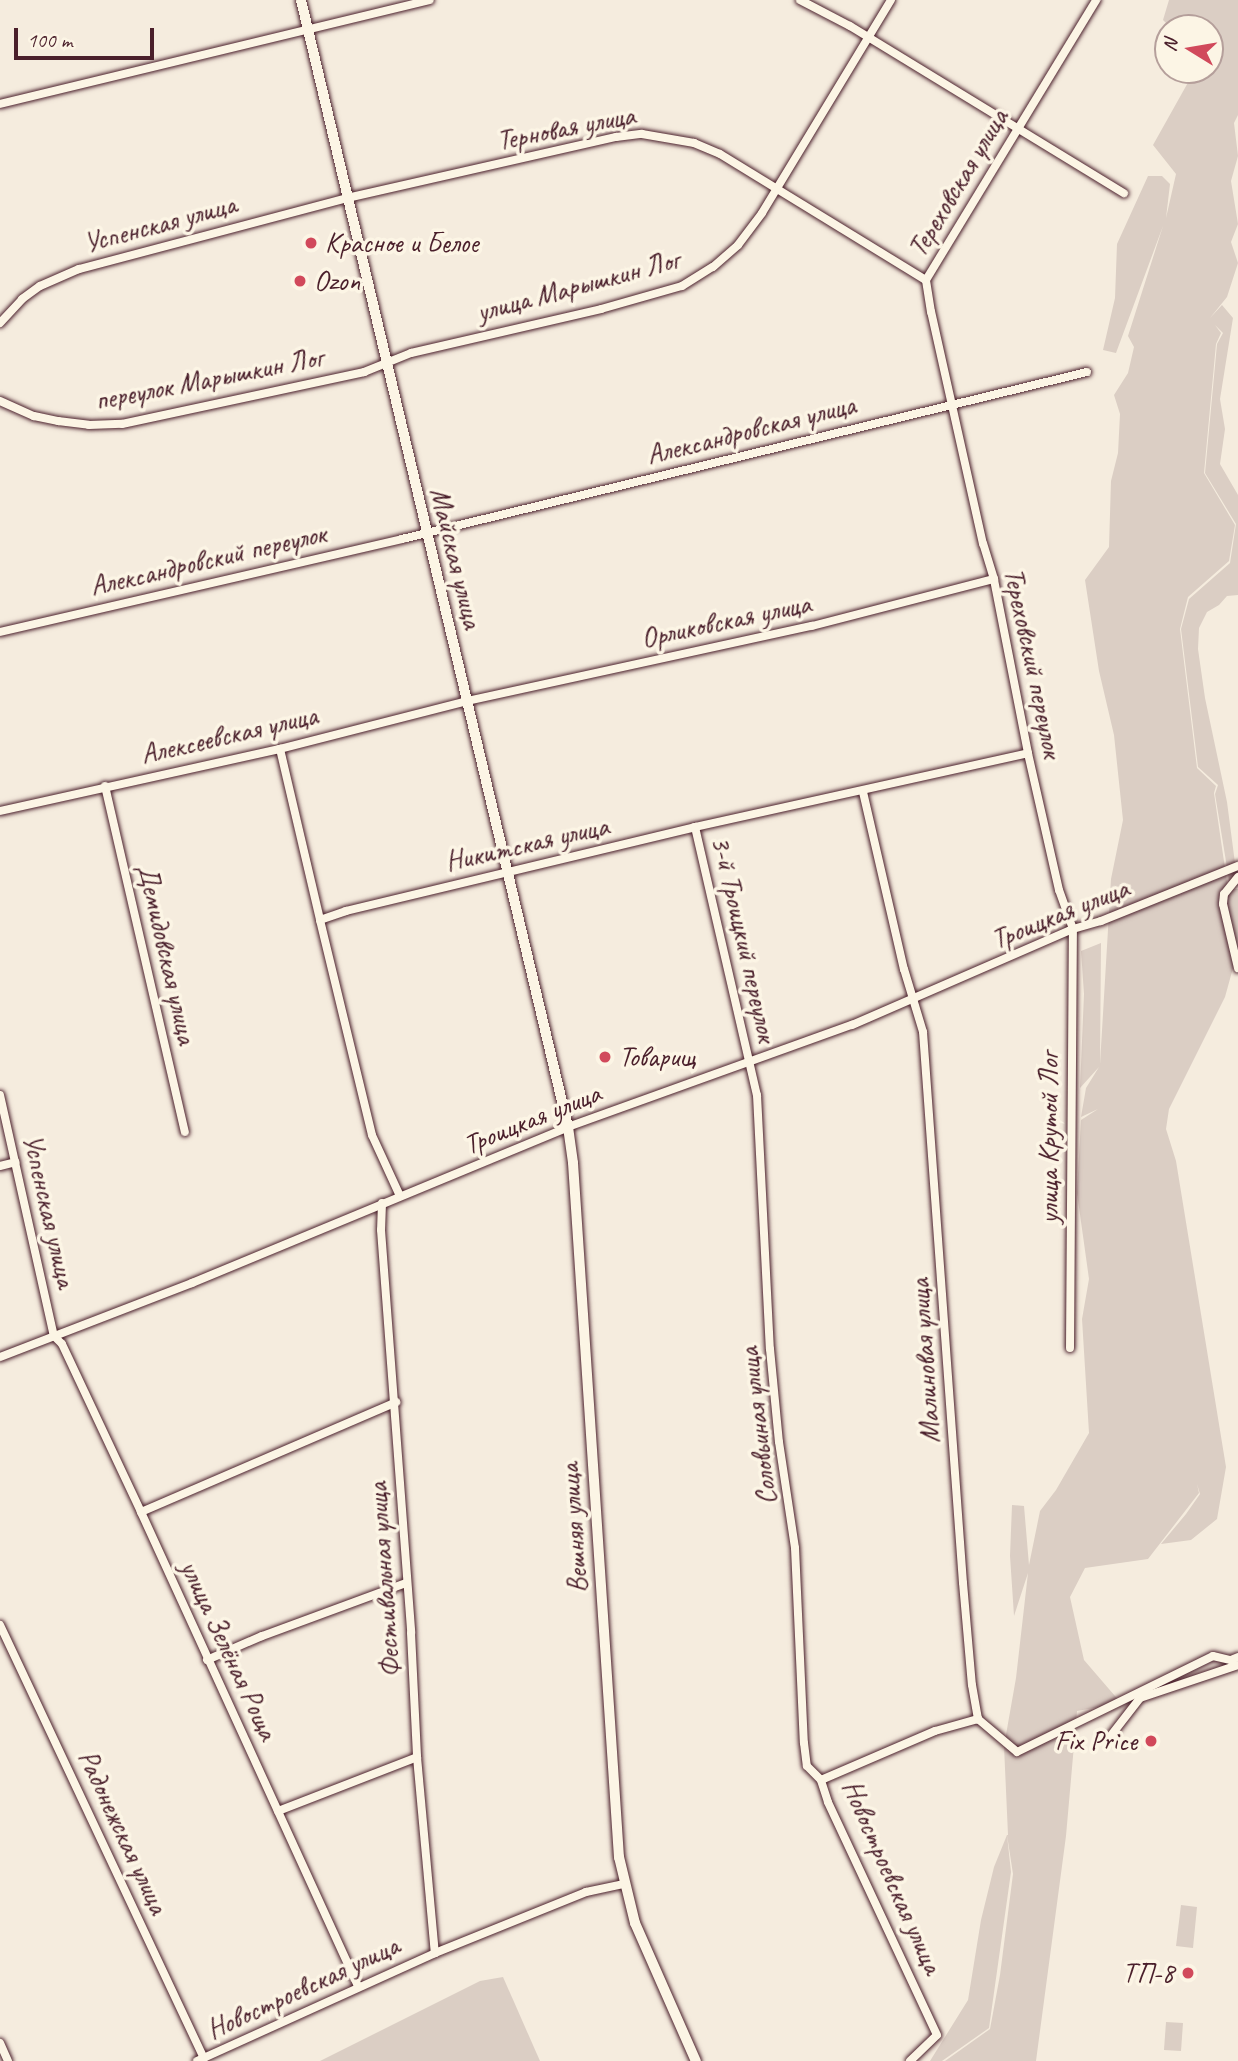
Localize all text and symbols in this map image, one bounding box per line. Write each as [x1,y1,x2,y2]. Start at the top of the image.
scale bar [18,14,158,58]
north arrow [1154,14,1224,84]
text: 100 m [27,27,72,53]
text: N [1157,37,1183,53]
street label: Терновая улица [493,98,639,158]
street label: Тереховская улица [900,102,1016,264]
street label: Успенская улица [80,188,240,260]
place label: Красное и Белое [325,226,478,260]
marker: Красное и Белое [303,235,319,251]
street label: улица Марышкин Лог [474,243,682,329]
place label: Ozon [314,264,360,298]
marker: Ozon [292,273,308,289]
street label: переулок Марышкин Лог [92,340,326,418]
street label: Александровская улица [642,388,860,472]
street label: Майская улица [422,483,490,633]
street label: Александровский переулок [87,517,329,603]
street label: Тереховский переулок [996,565,1070,761]
street label: Орликовская улица [637,586,815,656]
street label: Алексеевская улица [137,698,321,772]
street label: Никитская улица [441,809,613,879]
street label: 3-й Троицкий переулок [704,833,784,1045]
street label: Демидовская улица [130,860,204,1048]
street label: Троицкая улица [986,871,1134,957]
place label: Товарищ [619,1040,695,1074]
marker: Товарищ [597,1049,613,1065]
street label: улица Крутой Лог [1032,1051,1066,1225]
street label: Троицкая улица [458,1076,606,1162]
street label: Успенская улица [15,1131,83,1291]
street label: Малиновая улица [902,1277,948,1445]
street label: Соловьиная улица [731,1344,785,1508]
street label: Вешняя улица [553,1462,595,1594]
street label: Фестивальная улица [360,1480,408,1680]
street label: улица Зелёная Роща [173,1556,285,1744]
place label: Fix Price [1055,1724,1137,1758]
marker: Fix Price [1143,1733,1159,1749]
street label: Радонежская улица [70,1744,176,1920]
street label: Новостроевская улица [834,1775,950,1979]
street label: Новостроевская улица [201,1929,405,2047]
place label: ТП-8 [1123,1956,1174,1990]
marker: ТП-8 [1180,1965,1196,1981]

